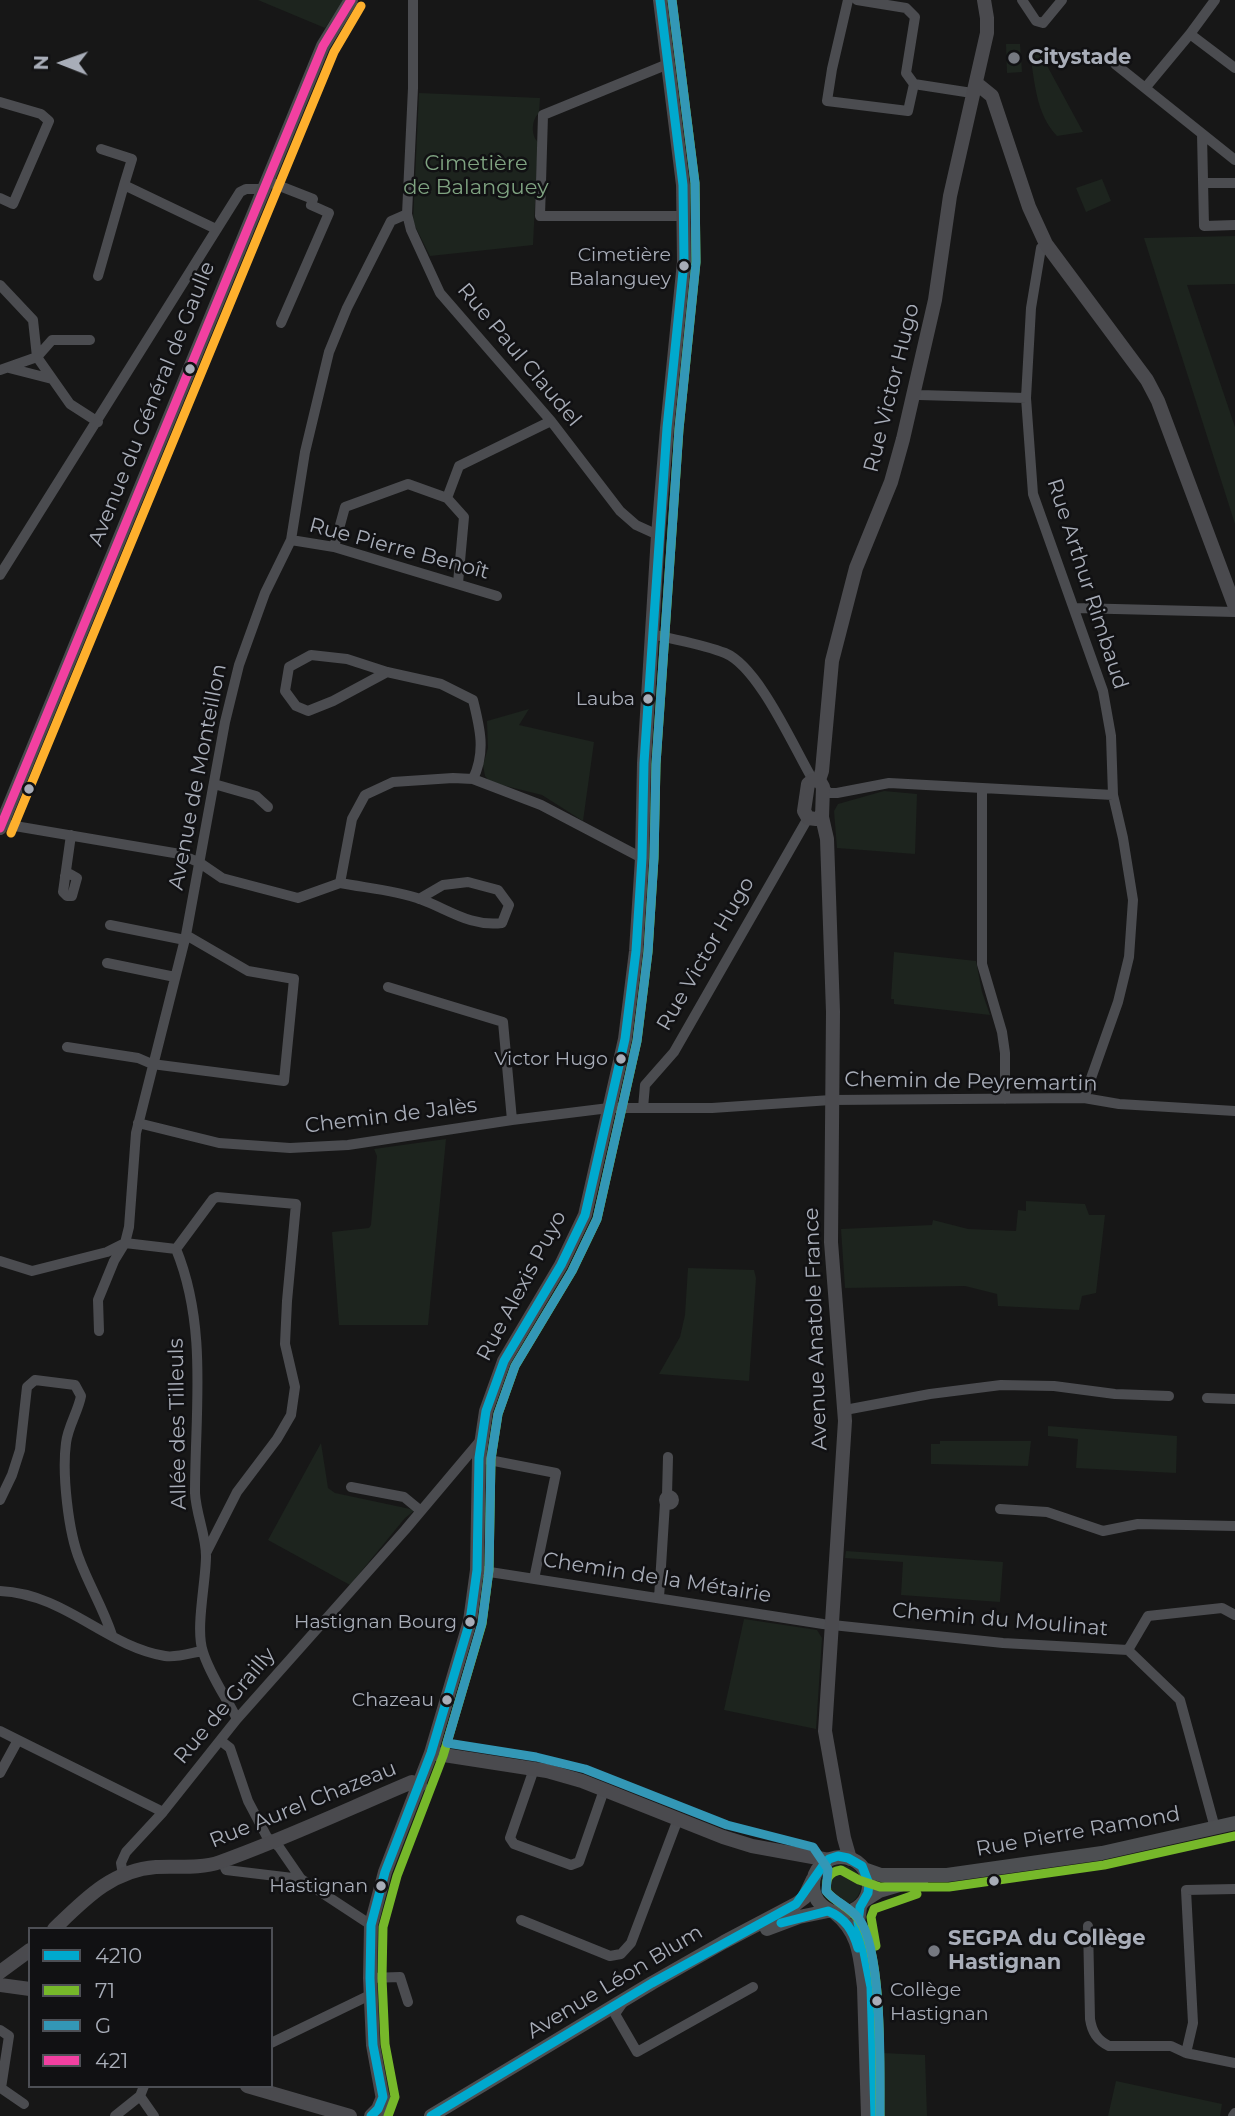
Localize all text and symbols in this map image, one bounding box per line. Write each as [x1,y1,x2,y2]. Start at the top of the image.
north arrow [28,28,98,98]
place label: Citystade [1028,45,1131,71]
marker: Citystade [1006,50,1022,66]
text: N [30,55,53,71]
park label: Cimetière de Balanguey [403,151,549,201]
place label: Cimetière Balanguey [569,244,671,288]
street label: Avenue du Général de Gaulle [83,258,221,550]
marker: Cimetière Balanguey [677,259,691,273]
street label: Rue Paul Claudel [452,278,586,432]
street label: Rue Victor Hugo [859,301,925,475]
unlabelled marker [183,362,197,376]
street label: Rue Arthur Rimbaud [1041,475,1133,693]
street label: Rue Pierre Benoît [306,513,492,585]
street label: Avenue de Monteillon [164,662,232,892]
place label: Lauba [576,688,635,710]
marker: Lauba [641,692,655,706]
unlabelled marker [22,782,36,796]
street label: Rue Victor Hugo [652,873,760,1035]
place label: Victor Hugo [494,1048,608,1070]
marker: Victor Hugo [614,1052,628,1066]
street label: Chemin de Peyremartin [844,1067,1098,1097]
street label: Chemin de Jalès [303,1093,479,1139]
street label: Rue Alexis Puyo [472,1207,572,1365]
street label: Avenue Anatole France [799,1207,833,1451]
street label: Allée des Tilleuls [164,1338,192,1510]
street label: Chemin de la Métairie [541,1547,773,1609]
street label: Chemin du Moulinat [891,1598,1109,1642]
place label: Hastignan Bourg [294,1611,457,1633]
marker: Hastignan Bourg [463,1615,477,1629]
street label: Rue de Grailly [169,1643,281,1769]
place label: Chazeau [352,1689,434,1711]
marker: Chazeau [440,1693,454,1707]
street label: Rue Aurel Chazeau [206,1756,400,1854]
street label: Rue Pierre Ramond [974,1802,1182,1862]
unlabelled marker [987,1874,1001,1888]
place label: Hastignan [269,1875,368,1897]
marker: Hastignan [374,1879,388,1893]
street label: Avenue Léon Blum [523,1920,707,2044]
place label: SEGPA du Collège Hastignan [948,1926,1145,1976]
legend [28,1927,273,2088]
text: 4210 [95,1943,142,1968]
marker: SEGPA du Collège Hastignan [926,1943,942,1959]
text: 71 [95,1978,115,2003]
place label: Collège Hastignan [890,1979,989,2023]
marker: Collège Hastignan [870,1994,884,2008]
text: G [95,2013,111,2038]
text: 421 [95,2048,128,2073]

